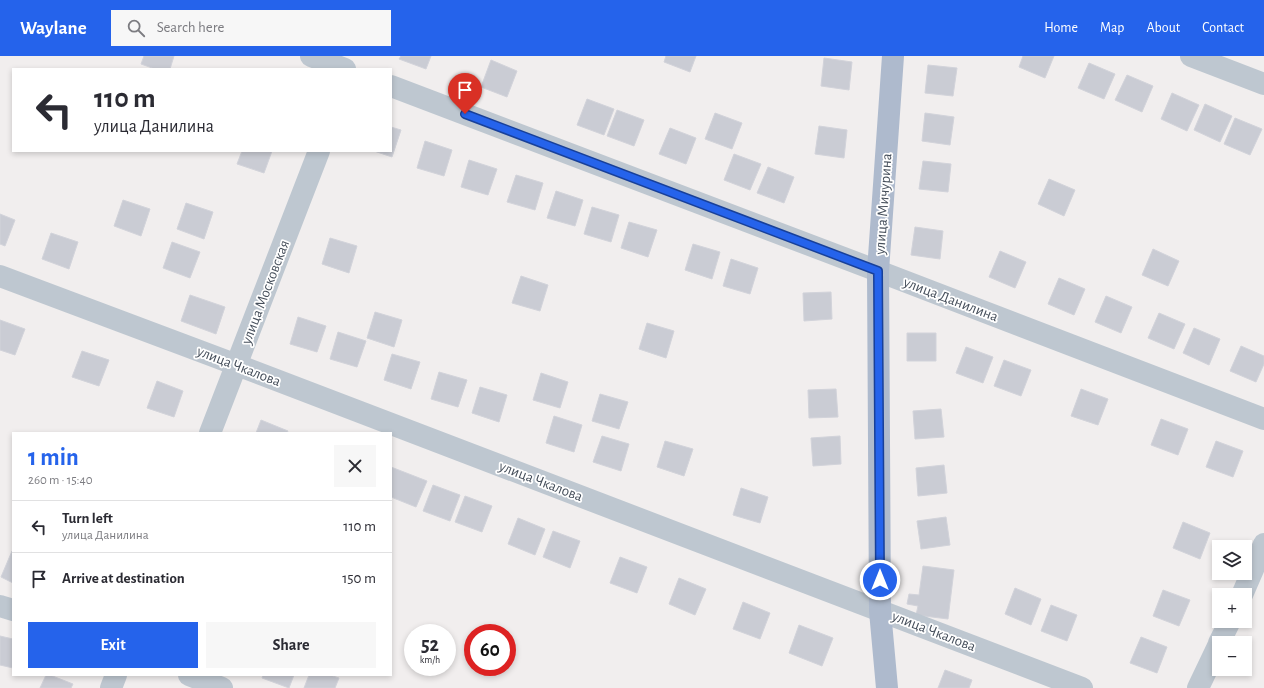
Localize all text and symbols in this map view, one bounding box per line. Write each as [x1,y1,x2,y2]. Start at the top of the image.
search box [111,10,391,46]
icon: search [125,17,147,39]
text: Waylane [20,19,87,38]
text: Search here [157,20,224,35]
text: Home [1044,21,1078,35]
text: Map [1100,21,1124,35]
text: About [1146,21,1180,35]
text: Contact [1202,21,1244,35]
pin [448,73,482,114]
icon: arrive [454,79,476,101]
icon: left [28,84,80,136]
text: 110 m [94,85,156,113]
text: улица Данилина [94,118,214,136]
street label: улица Мичурина [872,153,895,256]
street label: улица Московская [238,238,292,347]
street label: улица Данилина [901,274,1000,324]
street label: улица Чкалова [194,343,283,389]
button: close [334,445,376,487]
text: 1 min [28,446,79,470]
street label: улица Чкалова [496,458,585,504]
text: 260 m · 15:40 [28,474,93,487]
text: Turn left [62,511,113,526]
icon: left [28,516,50,538]
text: 110 m [343,519,376,534]
text: улица Данилина [62,529,149,542]
map controls [1212,540,1252,676]
button: layers [1212,540,1252,580]
position arrow [859,559,901,601]
icon: arrive [28,568,50,590]
text: Arrive at destination [62,571,185,586]
text: 150 m [342,571,376,586]
button: + [1212,588,1252,628]
street label: улица Чкалова [889,608,978,654]
button: Exit [28,622,198,668]
button: Share [206,622,376,668]
speed limit sign: 60 [464,624,516,676]
text: 52 [421,635,439,655]
button: − [1212,636,1252,676]
text: km/h [420,655,440,665]

